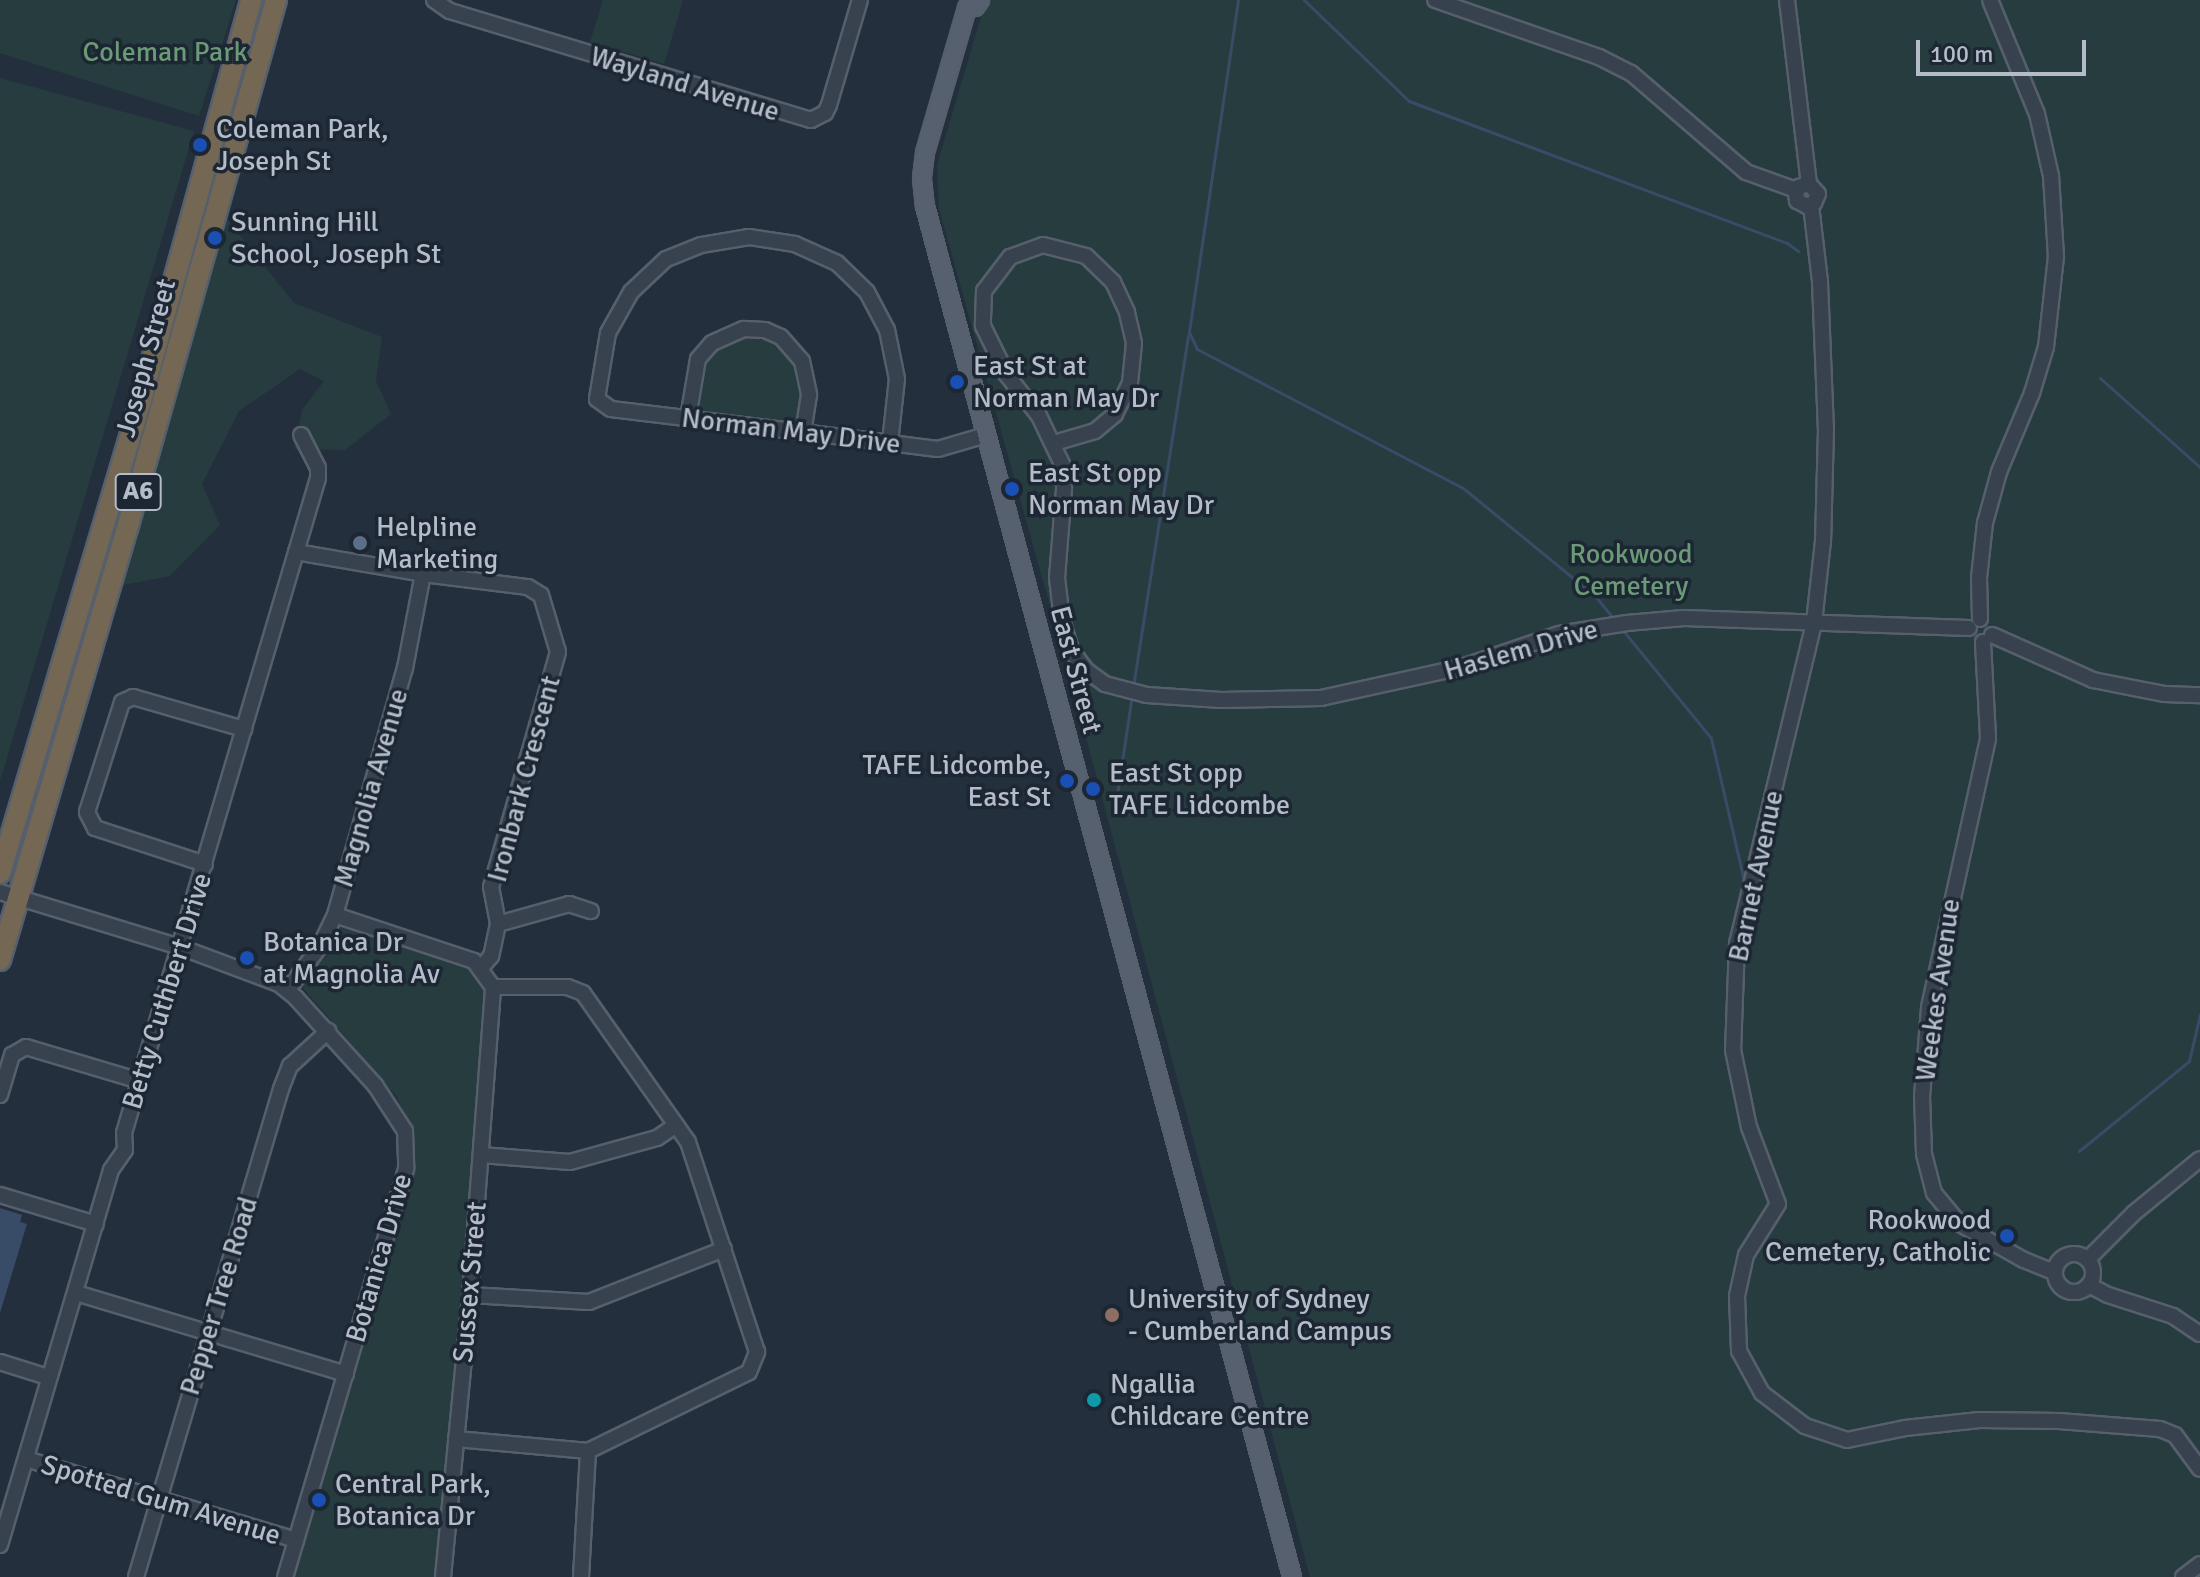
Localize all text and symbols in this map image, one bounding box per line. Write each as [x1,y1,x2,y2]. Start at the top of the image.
scale bar [1920,24,2090,74]
park label: Coleman Park [83,35,247,69]
street label: Wayland Avenue [586,39,784,129]
text: 100 m [1930,39,1993,69]
place label: Coleman Park, Joseph St [216,112,389,178]
marker: Coleman Park, Joseph St [191,136,209,154]
place label: Sunning Hill School, Joseph St [231,205,441,271]
marker: Sunning Hill School, Joseph St [206,229,224,247]
street label: Joseph Street [109,275,183,441]
place label: East St at Norman May Dr [973,349,1159,415]
marker: East St at Norman May Dr [948,373,966,391]
street label: Norman May Drive [680,401,902,461]
place label: East St opp Norman May Dr [1028,456,1214,522]
road number: A6 [114,470,162,514]
marker: East St opp Norman May Dr [1003,480,1021,498]
place label: Helpline Marketing [376,510,498,576]
marker: Helpline Marketing [351,534,369,552]
park label: Rookwood Cemetery [1569,537,1693,603]
street label: East Street [1043,602,1109,738]
street label: Haslem Drive [1440,612,1602,688]
street label: Ironbark Crescent [480,672,568,886]
street label: Magnolia Avenue [327,685,415,891]
place label: TAFE Lidcombe, East St [862,748,1051,814]
place label: East St opp TAFE Lidcombe [1109,756,1290,822]
marker: TAFE Lidcombe, East St [1058,772,1076,790]
marker: East St opp TAFE Lidcombe [1084,780,1102,798]
street label: Barnet Avenue [1721,787,1791,965]
street label: Betty Cuthbert Drive [115,869,219,1113]
street label: Weekes Avenue [1909,896,1967,1084]
place label: Botanica Dr at Magnolia Av [263,925,440,991]
marker: Botanica Dr at Magnolia Av [238,949,256,967]
street label: Botanica Drive [339,1170,419,1346]
street label: Pepper Tree Road [173,1193,265,1399]
street label: Sussex Street [446,1200,494,1364]
place label: Rookwood Cemetery, Catholic [1765,1203,1991,1269]
marker: Rookwood Cemetery, Catholic [1998,1227,2016,1245]
place label: University of Sydney - Cumberland Campus [1128,1282,1392,1348]
marker: University of Sydney - Cumberland Campus [1103,1306,1121,1324]
place label: Ngallia Childcare Centre [1110,1367,1310,1433]
marker: Ngallia Childcare Centre [1085,1391,1103,1409]
street label: Spotted Gum Avenue [37,1448,285,1552]
place label: Central Park, Botanica Dr [335,1467,491,1533]
marker: Central Park, Botanica Dr [310,1491,328,1509]

